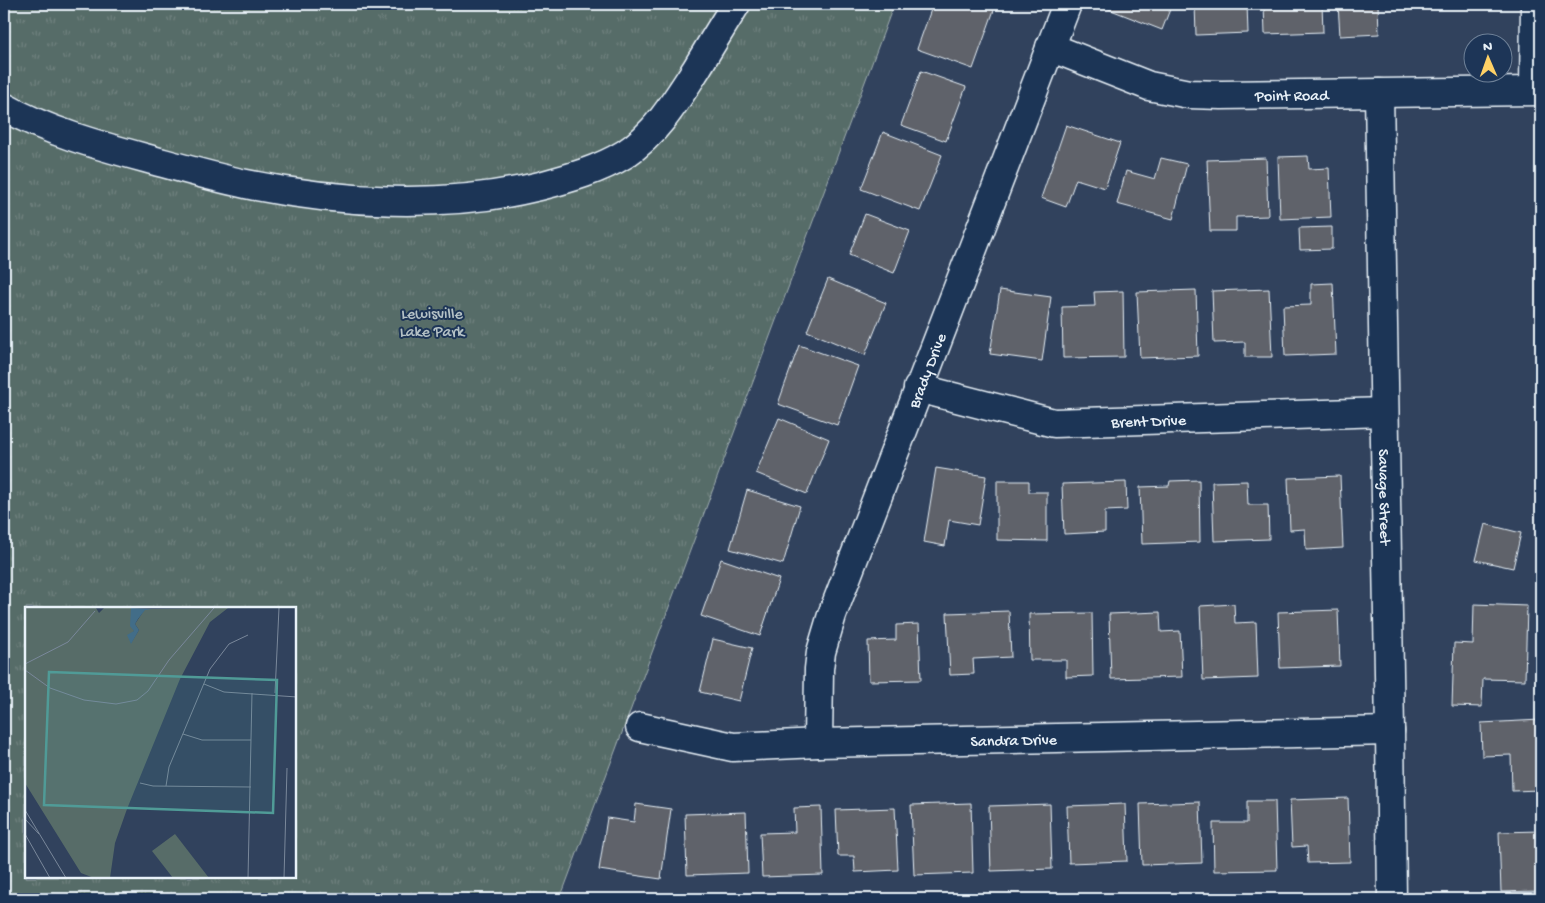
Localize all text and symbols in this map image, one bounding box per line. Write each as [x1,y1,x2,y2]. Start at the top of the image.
north arrow [1462,32,1512,82]
text: N [1483,39,1492,56]
street label: Point Road [1254,88,1330,108]
park label: Lewisville Lake Park [400,306,466,343]
street label: Brady Drive [906,331,953,413]
street label: Brent Drive [1110,413,1187,434]
street label: Savage Street [1372,449,1393,547]
inset map [25,607,296,878]
street label: Sandra Drive [970,732,1058,753]

